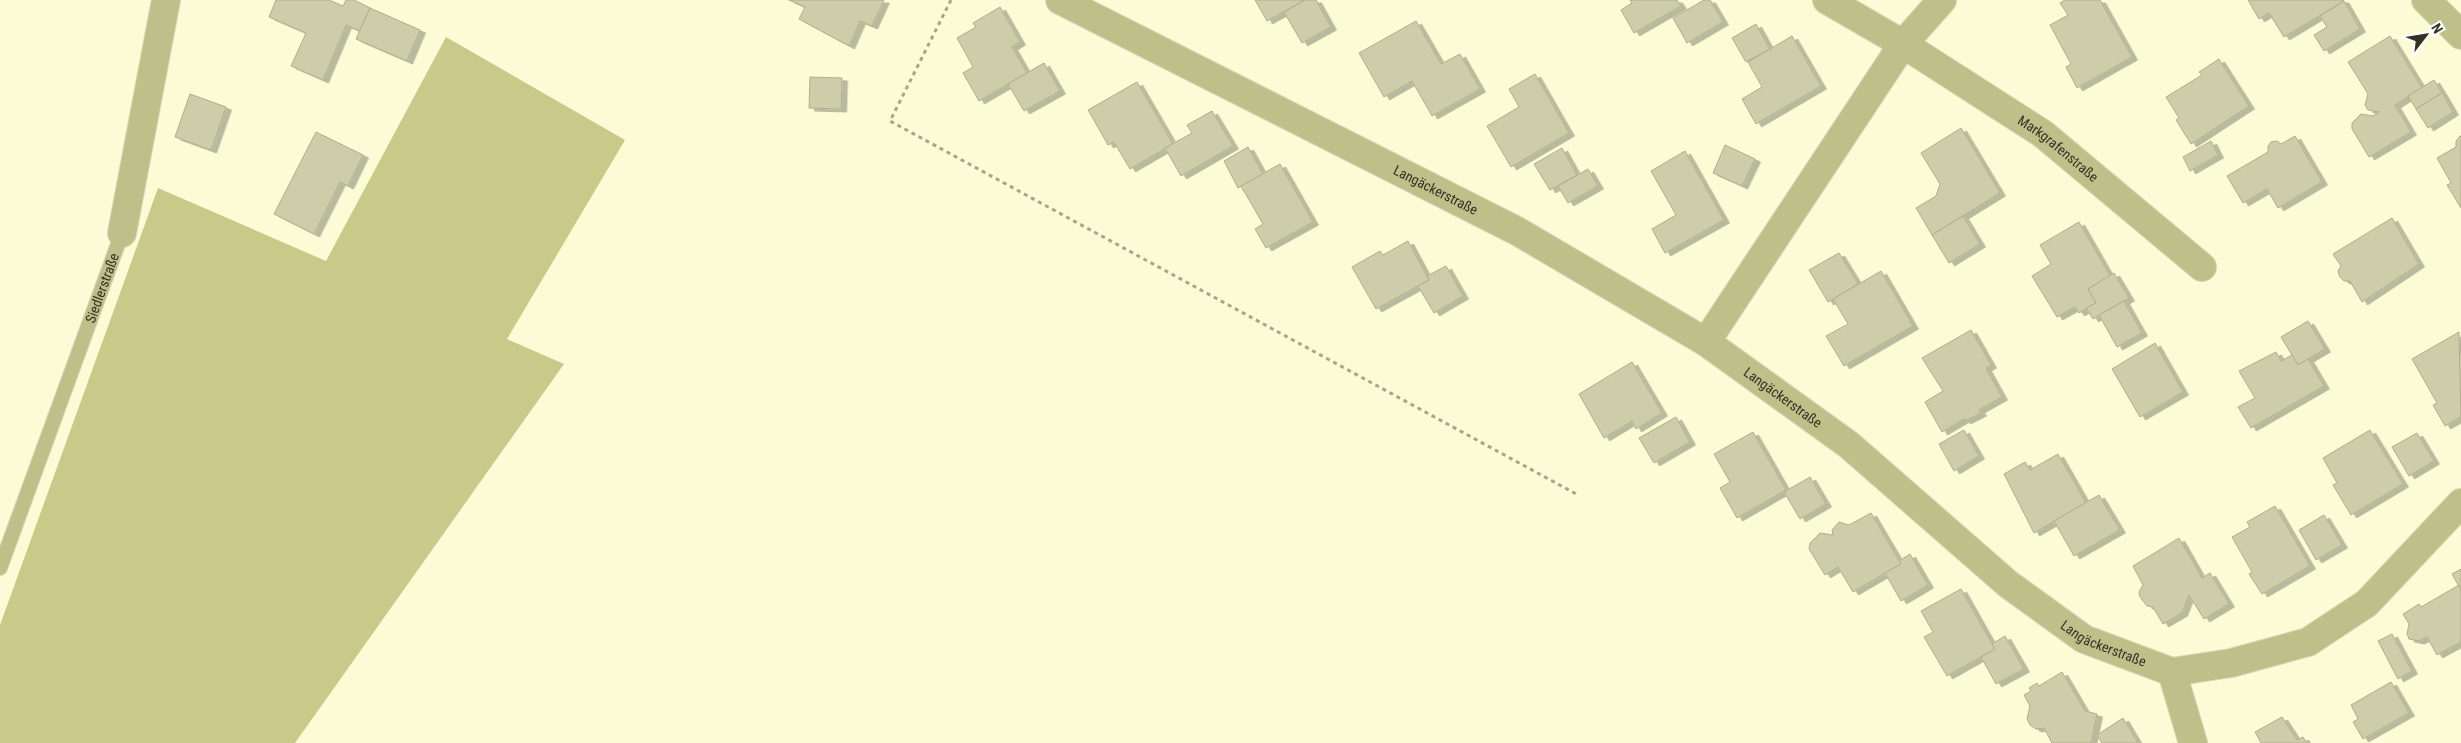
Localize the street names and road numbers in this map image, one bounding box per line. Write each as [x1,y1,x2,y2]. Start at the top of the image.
street label: Markgrafenstraße [2015,112,2102,185]
street label: Langäckerstraße [1391,162,1481,218]
street label: Siedlerstraße [82,250,122,325]
street label: Langäckerstraße [1741,364,1825,431]
street label: Langäckerstraße [2058,617,2149,670]

